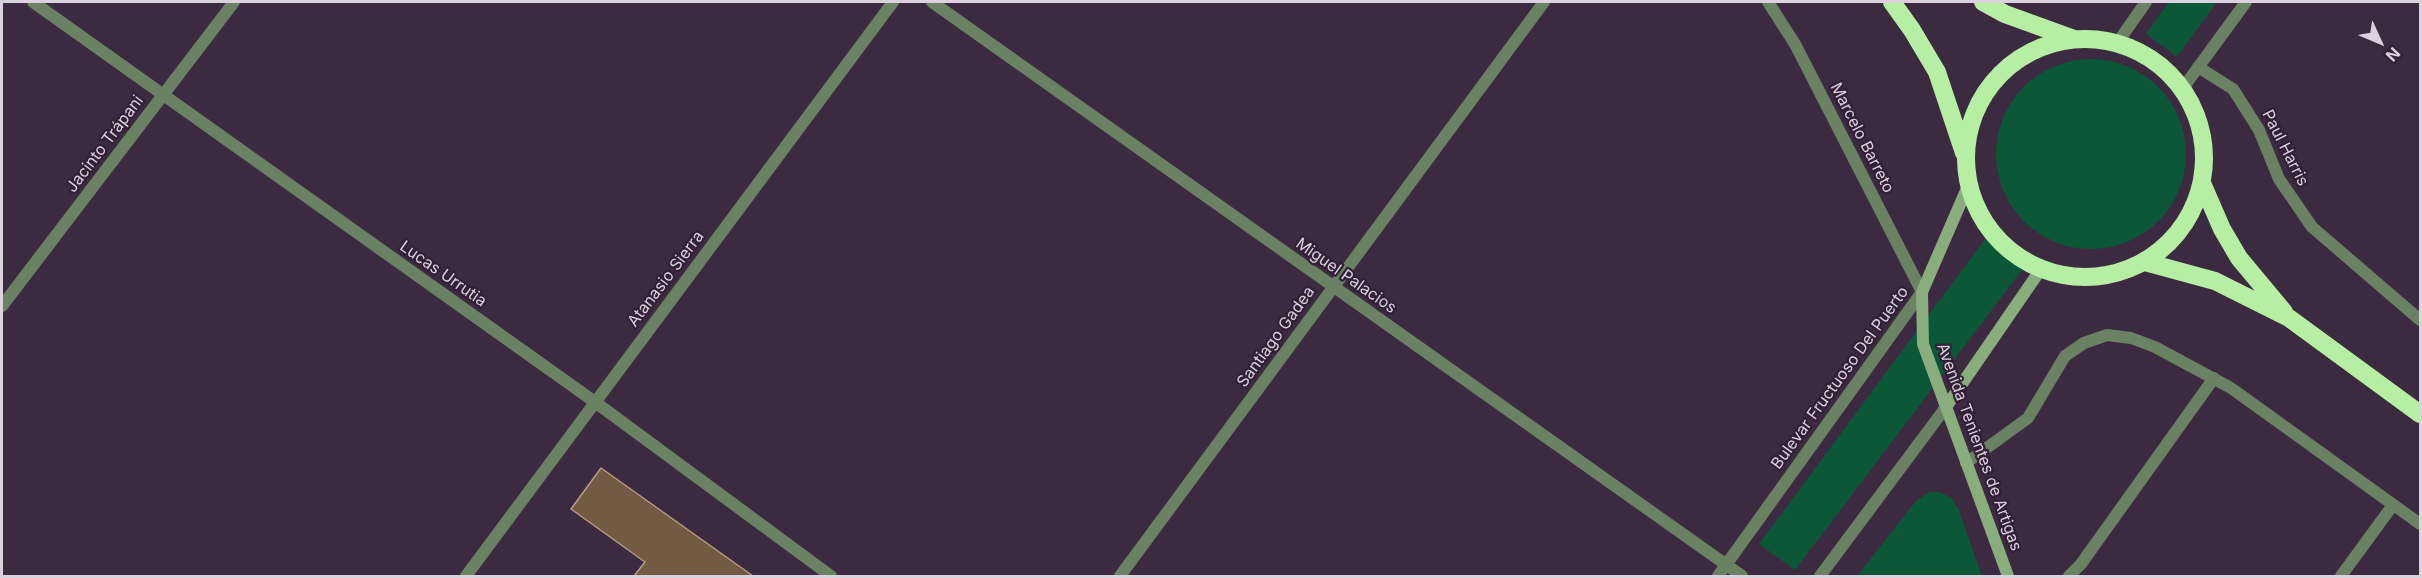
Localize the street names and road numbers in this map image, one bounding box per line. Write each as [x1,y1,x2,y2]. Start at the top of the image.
street label: Marcelo Barreto [1826,80,1898,196]
street label: Jacinto Trápani [62,92,148,196]
street label: Paul Harris [2258,107,2312,189]
street label: Atanasio Sierra [624,227,708,331]
street label: Miguel Palacios [1292,234,1400,318]
street label: Lucas Urrutia [396,237,490,311]
street label: Santiago Gadea [1233,283,1319,391]
street label: Bulevar Fructuoso Del Puerto [1767,283,1913,473]
street label: Avenida Tenientes de Artigas [1932,340,2026,554]

